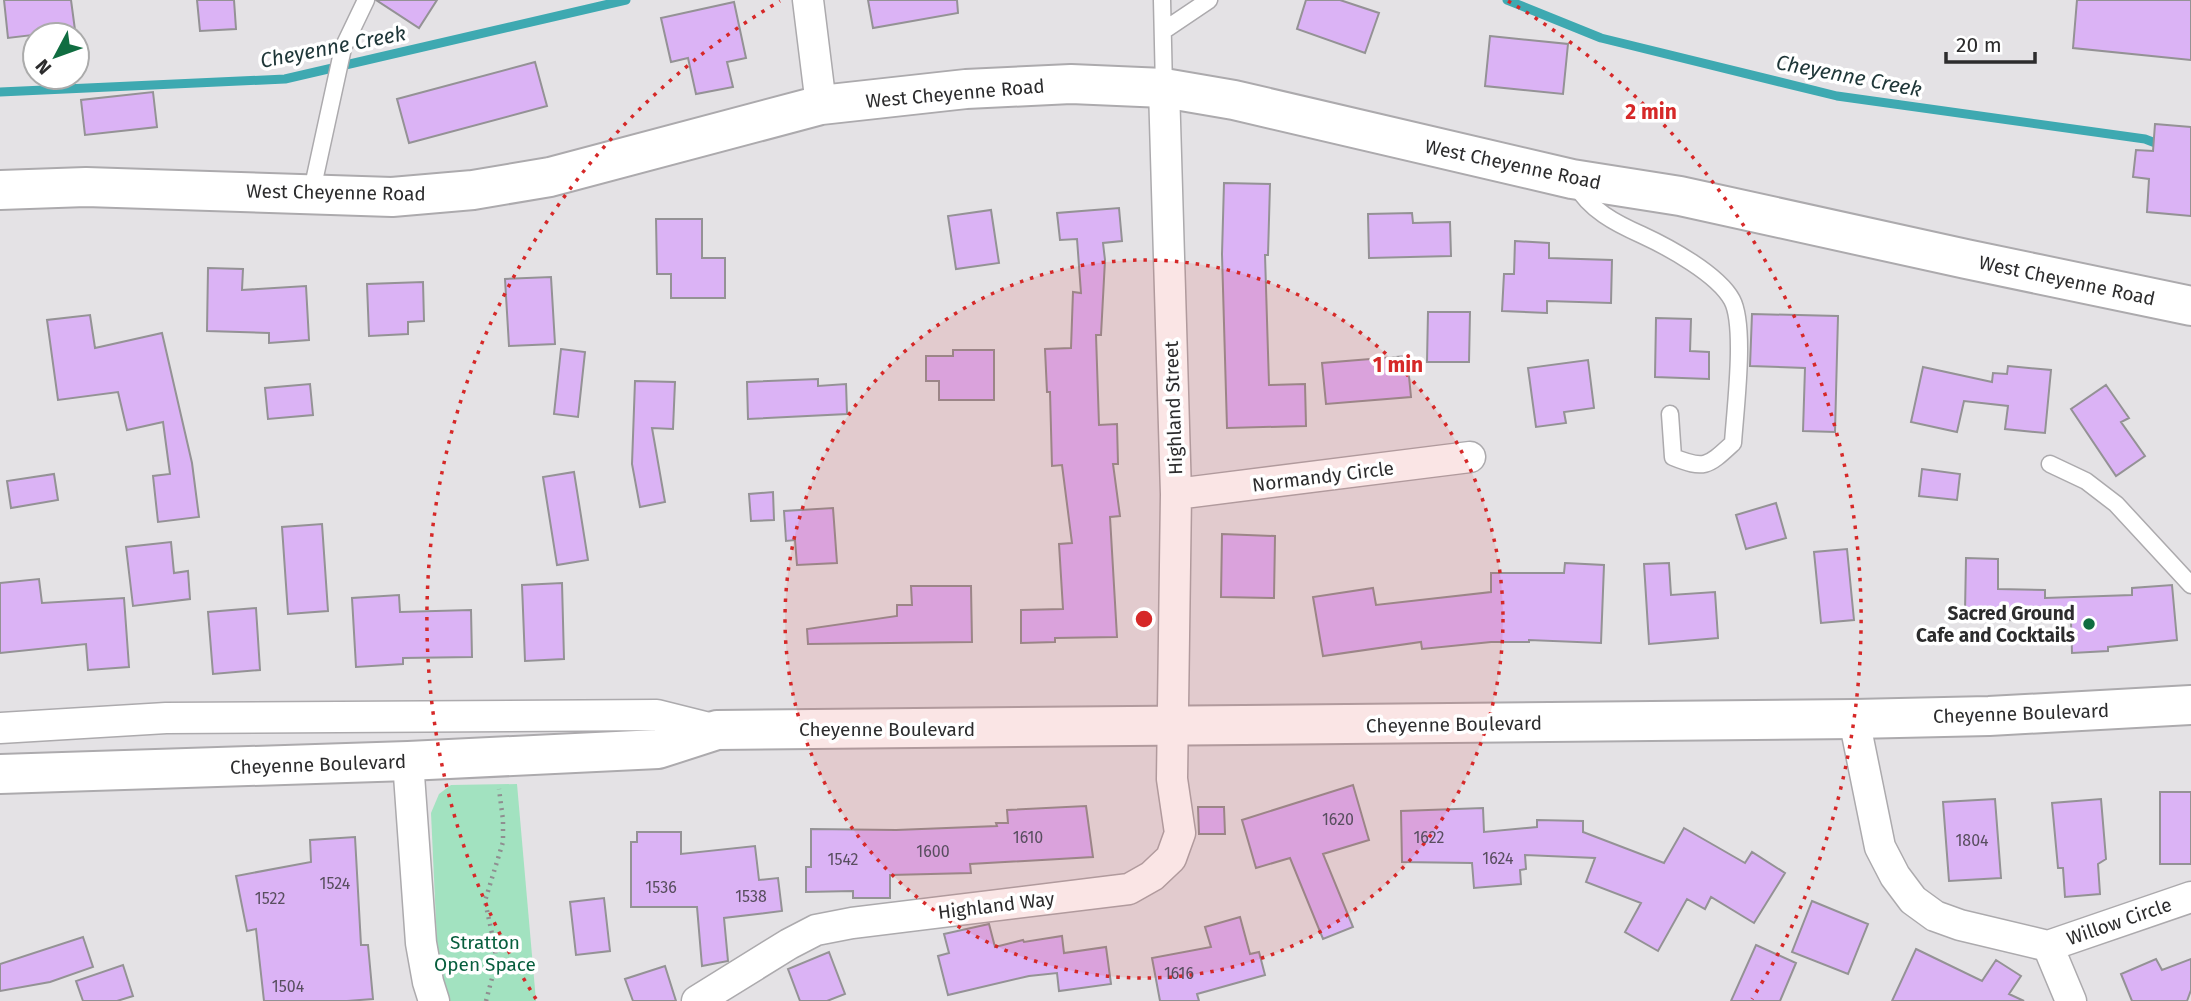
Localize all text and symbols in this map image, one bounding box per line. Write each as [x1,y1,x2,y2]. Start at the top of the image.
water label: Cheyenne Creek [258,20,408,74]
north arrow [21,21,91,91]
scale bar [1946,21,2035,65]
text: 20 m [1956,32,2002,58]
water label: Cheyenne Creek [1774,49,1924,103]
text: N [31,55,56,79]
street label: West Cheyenne Road [865,74,1046,113]
text: 2 min [1625,99,1677,125]
street label: West Cheyenne Road [1423,135,1603,194]
street label: West Cheyenne Road [246,179,426,206]
street label: West Cheyenne Road [1977,251,2157,310]
street label: Highland Street [1160,340,1187,475]
text: 1 min [1373,352,1423,378]
street label: Normandy Circle [1251,456,1395,497]
place label: Sacred Ground Cafe and Cocktails [1916,602,2075,647]
centre of rings [1132,607,1156,631]
marker: Sacred Ground Cafe and Cocktails [2081,616,2097,632]
street label: Cheyenne Boulevard [1933,699,2109,728]
street label: Cheyenne Boulevard [1366,711,1542,738]
street label: Cheyenne Boulevard [799,718,975,741]
street label: Cheyenne Boulevard [230,750,406,779]
house number: 1620 [1322,810,1354,829]
house number: 1610 [1013,828,1043,847]
house number: 1622 [1413,828,1445,847]
house number: 1804 [1955,831,1989,850]
house number: 1600 [916,842,950,861]
house number: 1624 [1482,849,1514,868]
house number: 1542 [827,850,859,869]
house number: 1524 [320,874,351,893]
house number: 1536 [645,878,677,897]
house number: 1538 [735,887,767,906]
street label: Highland Way [937,887,1056,924]
house number: 1522 [255,889,285,908]
street label: Willow Circle [2064,893,2175,950]
park label: Stratton Open Space [434,931,536,976]
house number: 1616 [1164,964,1194,983]
house number: 1504 [272,977,305,996]

